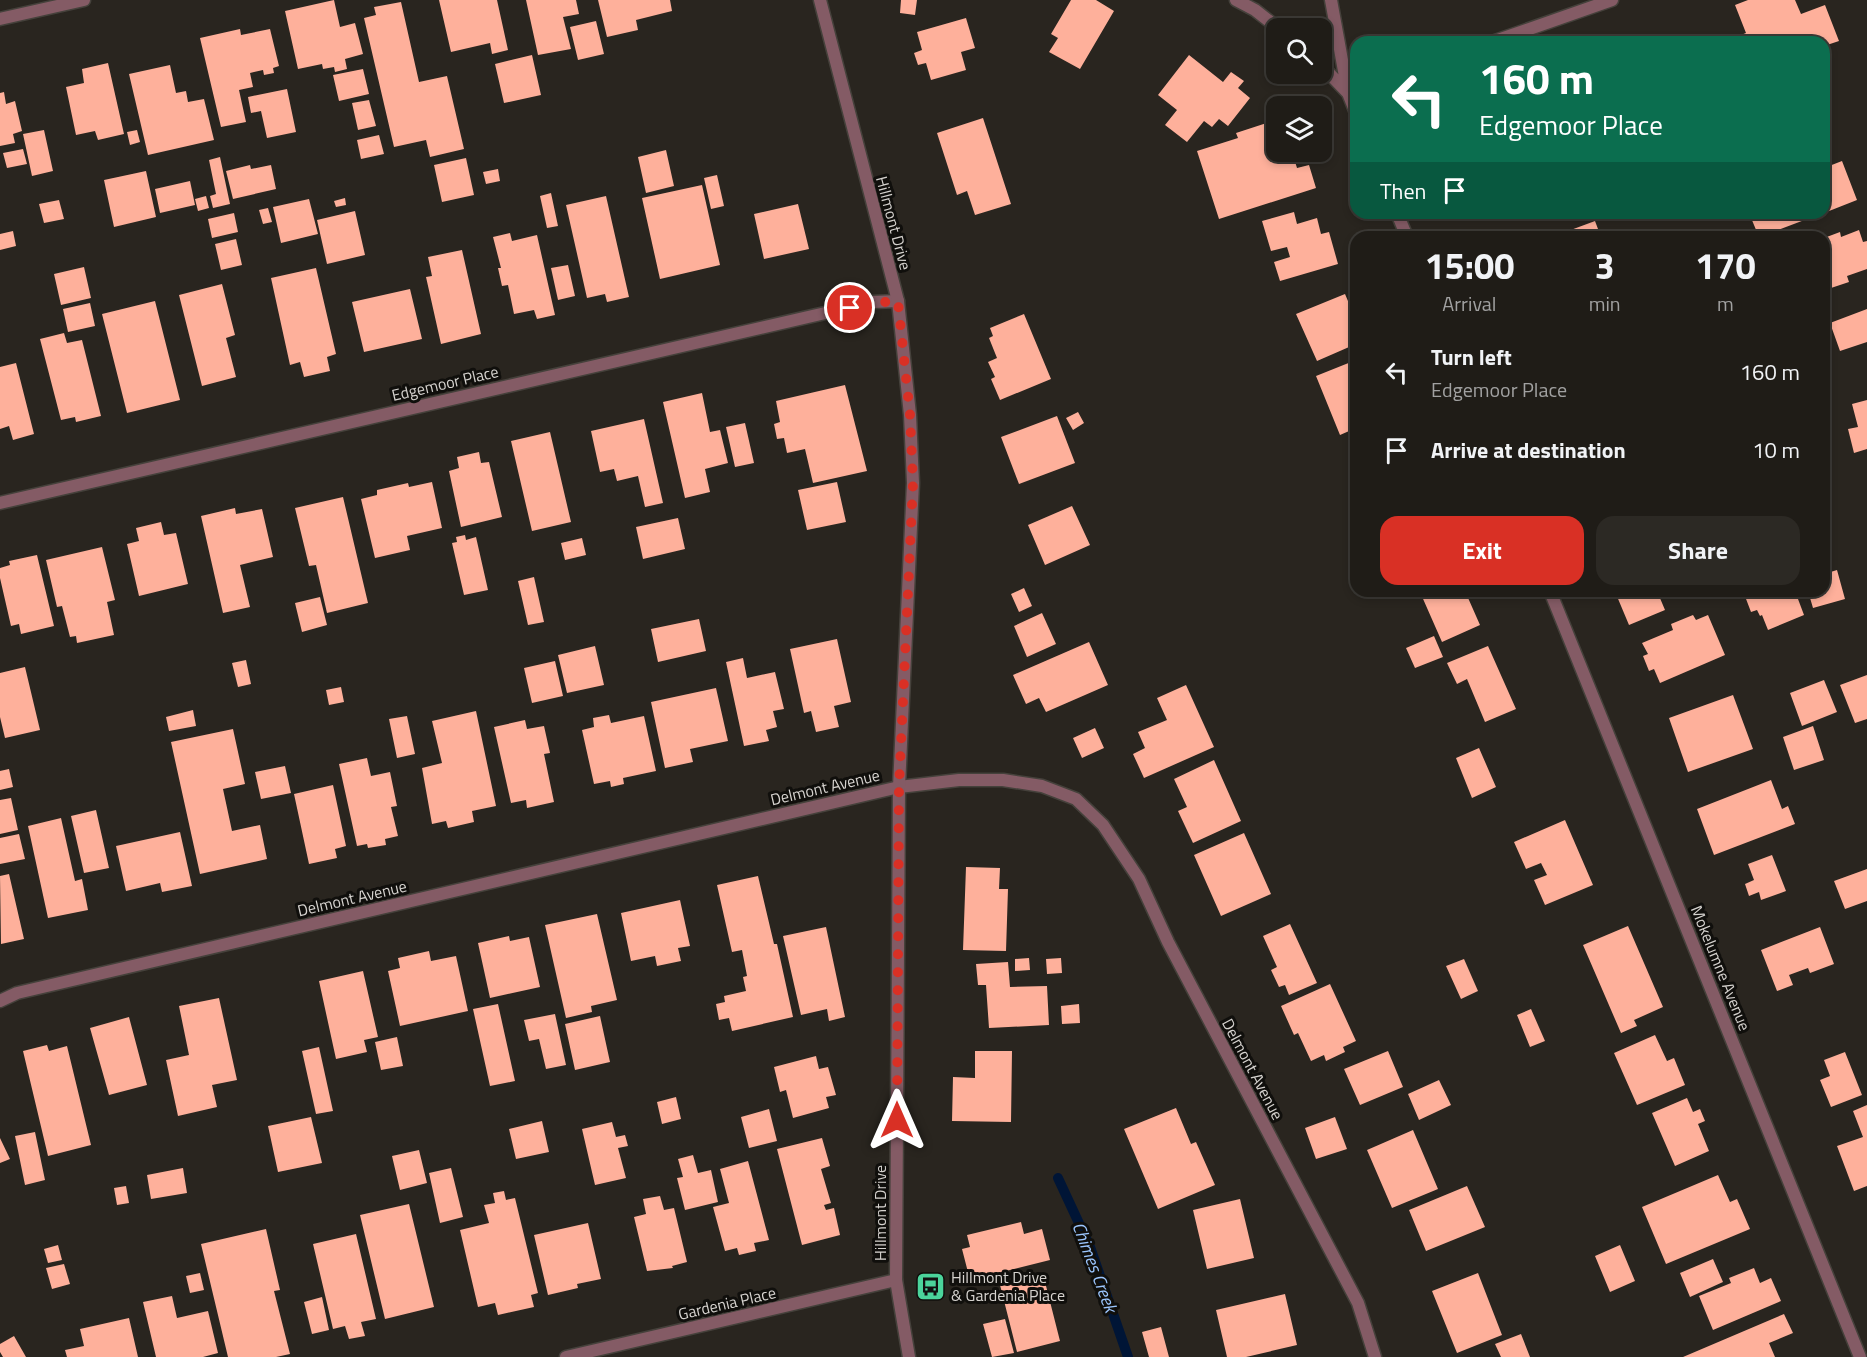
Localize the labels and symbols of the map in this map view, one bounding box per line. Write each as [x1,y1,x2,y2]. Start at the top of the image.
street label: Hillmont Drive [870,173,918,273]
pin [824,282,875,333]
street label: Edgemoor Place [389,359,501,407]
street label: Delmont Avenue [768,763,882,811]
street label: Delmont Avenue [295,874,409,922]
street label: Mokelumne Avenue [1685,902,1757,1034]
street label: Delmont Avenue [1216,1014,1290,1124]
position arrow [865,1088,929,1152]
street label: Hillmont Drive [868,1165,892,1261]
water label: Chimes Creek [1065,1218,1125,1318]
place label: Hillmont Drive & Gardenia Place [951,1265,1065,1307]
bus stop icon: Hillmont Drive & Gardenia Place [914,1270,946,1302]
street label: Gardenia Place [676,1280,778,1326]

